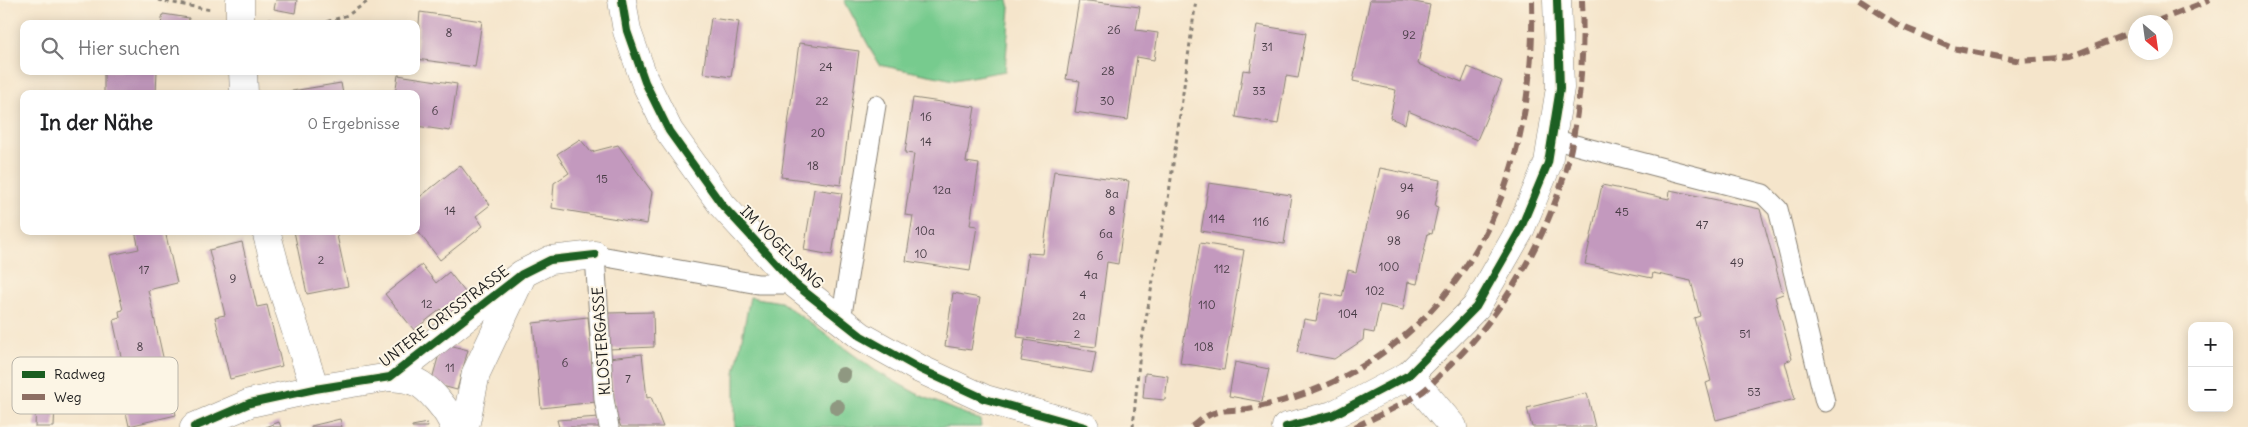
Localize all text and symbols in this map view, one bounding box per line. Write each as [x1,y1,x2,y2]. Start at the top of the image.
north arrow [2128,15,2173,60]
search box [20,20,420,75]
house number: 26 [1107,22,1121,37]
house number: 8 [446,25,453,40]
house number: 92 [1402,27,1416,42]
icon: search [38,34,66,62]
text: Hier suchen [78,36,180,60]
house number: 31 [1261,39,1273,54]
house number: 24 [819,59,833,74]
house number: 28 [1101,63,1115,78]
house number: 33 [1252,83,1266,98]
house number: 22 [815,93,829,108]
house number: 30 [1100,93,1114,108]
house number: 6 [432,103,439,118]
text: In der Nähe [40,109,153,136]
house number: 16 [920,109,932,124]
text: 0 Ergebnisse [308,113,400,133]
house number: 20 [811,125,825,140]
house number: 14 [920,134,932,149]
house number: 18 [807,158,819,173]
house number: 15 [596,171,608,186]
house number: 94 [1400,180,1414,195]
house number: 12a [933,182,951,197]
house number: 8a [1105,186,1119,201]
street label: IM VOGELSANG [736,201,828,293]
house number: 14 [444,203,456,218]
house number: 8 [1109,203,1116,218]
house number: 45 [1615,204,1629,219]
house number: 96 [1396,207,1410,222]
house number: 114 [1209,211,1225,226]
house number: 116 [1253,214,1269,229]
house number: 47 [1696,217,1708,232]
house number: 10a [915,223,935,238]
house number: 6a [1099,226,1113,241]
house number: 98 [1387,233,1401,248]
house number: 10 [915,246,927,261]
house number: 6 [1097,248,1104,263]
house number: 2 [318,252,325,267]
house number: 49 [1730,255,1744,270]
house number: 100 [1379,259,1399,274]
street label: UNTERE ORTSSTRASSE [376,261,513,371]
house number: 112 [1214,261,1230,276]
house number: 17 [139,262,149,277]
house number: 4a [1084,267,1098,282]
house number: 9 [230,271,237,286]
house number: 102 [1365,283,1385,298]
street label: KLOSTERGASSE [588,286,614,396]
house number: 4 [1080,287,1087,302]
house number: 12 [421,296,433,311]
house number: 110 [1198,297,1216,312]
house number: 104 [1338,306,1358,321]
house number: 2a [1072,308,1086,323]
map controls [2188,322,2233,412]
button: + [2188,322,2233,367]
house number: 2 [1074,326,1081,341]
house number: 51 [1739,326,1751,341]
house number: 8 [137,339,144,354]
house number: 108 [1194,339,1214,354]
house number: 6 [562,355,569,370]
legend [12,357,178,414]
house number: 11 [445,360,455,375]
text: Radweg [54,365,105,383]
button: − [2188,367,2233,412]
house number: 7 [625,371,631,386]
house number: 53 [1747,384,1761,399]
text: Weg [54,388,82,406]

